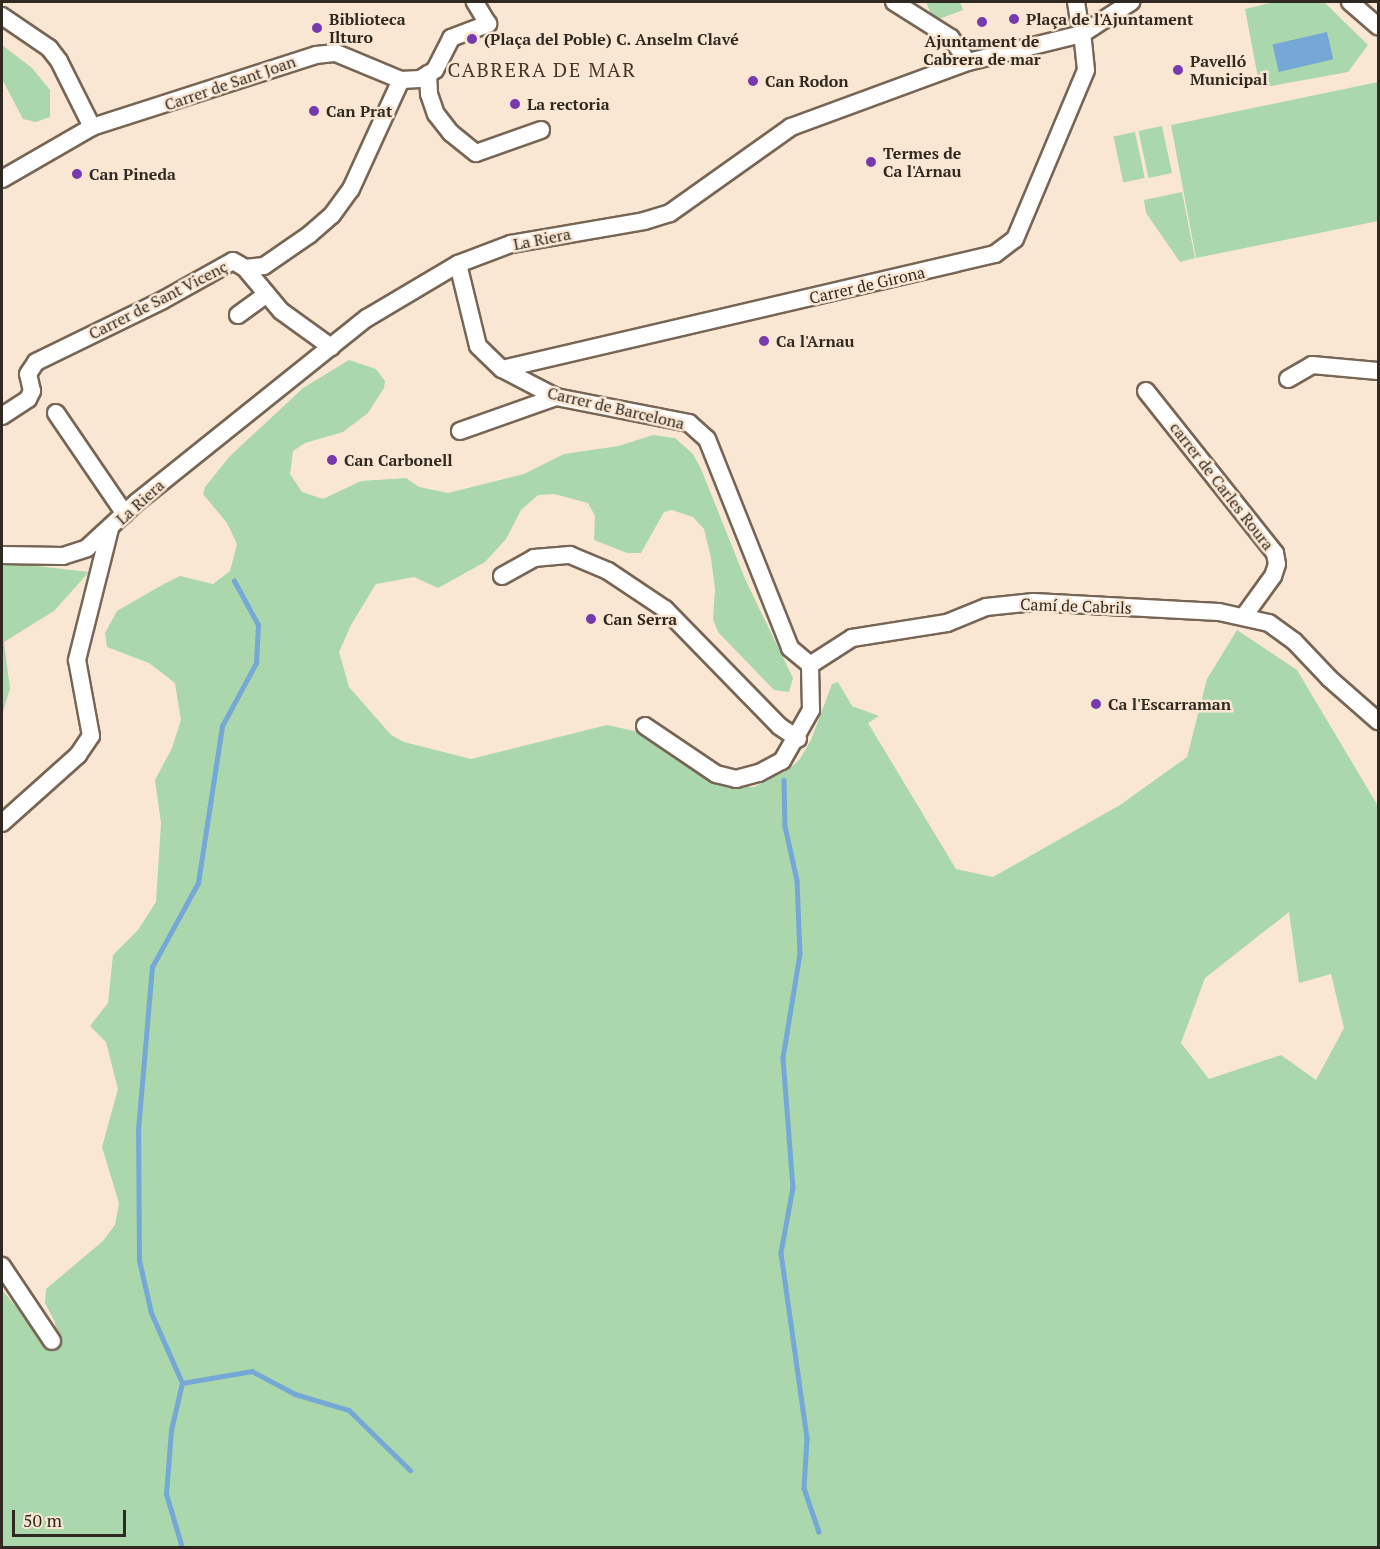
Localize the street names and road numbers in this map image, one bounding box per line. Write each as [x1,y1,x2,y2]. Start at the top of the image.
street label: Carrer de Sant Joan [162,52,298,114]
street label: La Riera [512,224,572,254]
street label: Carrer de Sant Vicenç [85,257,231,343]
street label: Carrer de Girona [807,262,927,308]
street label: Carrer de Barcelona [546,383,686,433]
street label: carrer de Carles Roura [1166,418,1278,554]
street label: La Riera [112,475,168,529]
street label: Camí de Cabrils [1020,594,1132,618]

